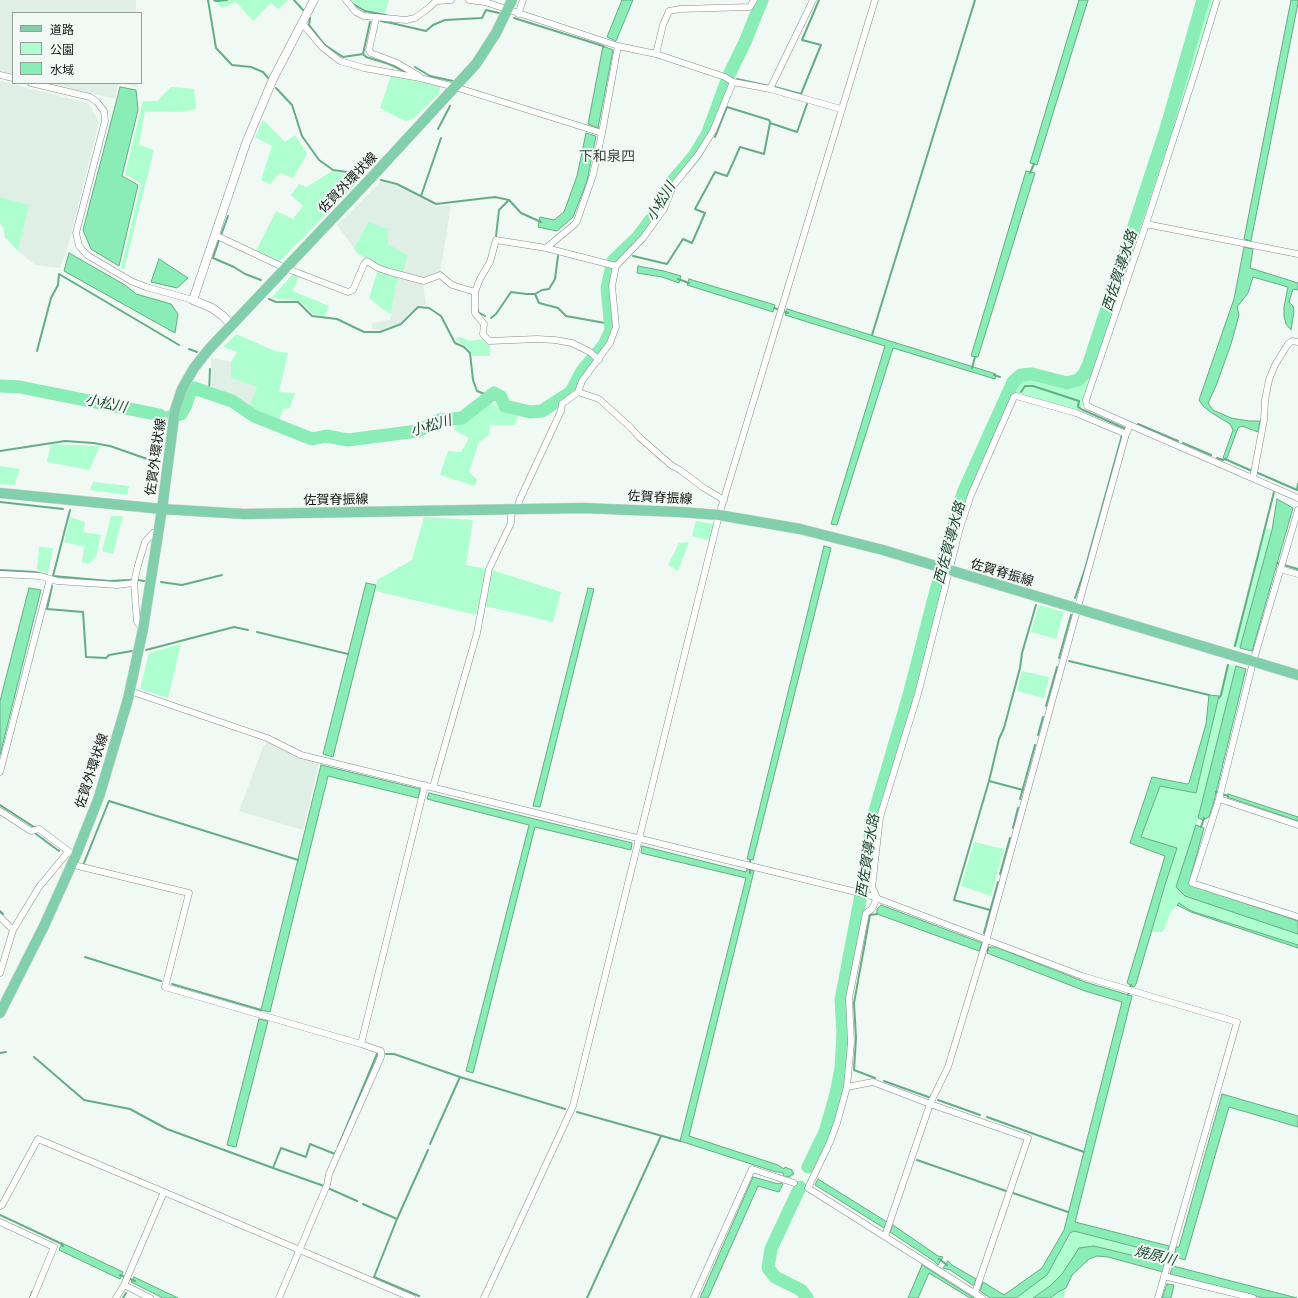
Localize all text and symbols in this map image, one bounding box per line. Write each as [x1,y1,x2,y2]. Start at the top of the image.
legend [12,12,142,84]
text: 道路 [50,22,74,37]
text: 公園 [50,42,74,57]
text: 水域 [50,62,74,77]
district label: 下和泉四 [579,149,635,165]
street label: 佐賀外環状線 [315,150,381,216]
water label: 小松川 [643,180,679,224]
water label: 西佐賀導水路 [1099,228,1141,314]
water label: 小松川 [84,392,128,416]
water label: 小松川 [408,412,454,440]
street label: 佐賀外環状線 [143,417,169,497]
street label: 佐賀脊振線 [627,489,693,507]
street label: 佐賀脊振線 [303,492,369,508]
water label: 西佐賀導水路 [931,500,969,586]
street label: 佐賀脊振線 [969,556,1035,590]
street label: 佐賀外環状線 [73,731,111,811]
water label: 西佐賀導水路 [853,813,883,899]
water label: 焼原川 [1133,1243,1177,1269]

